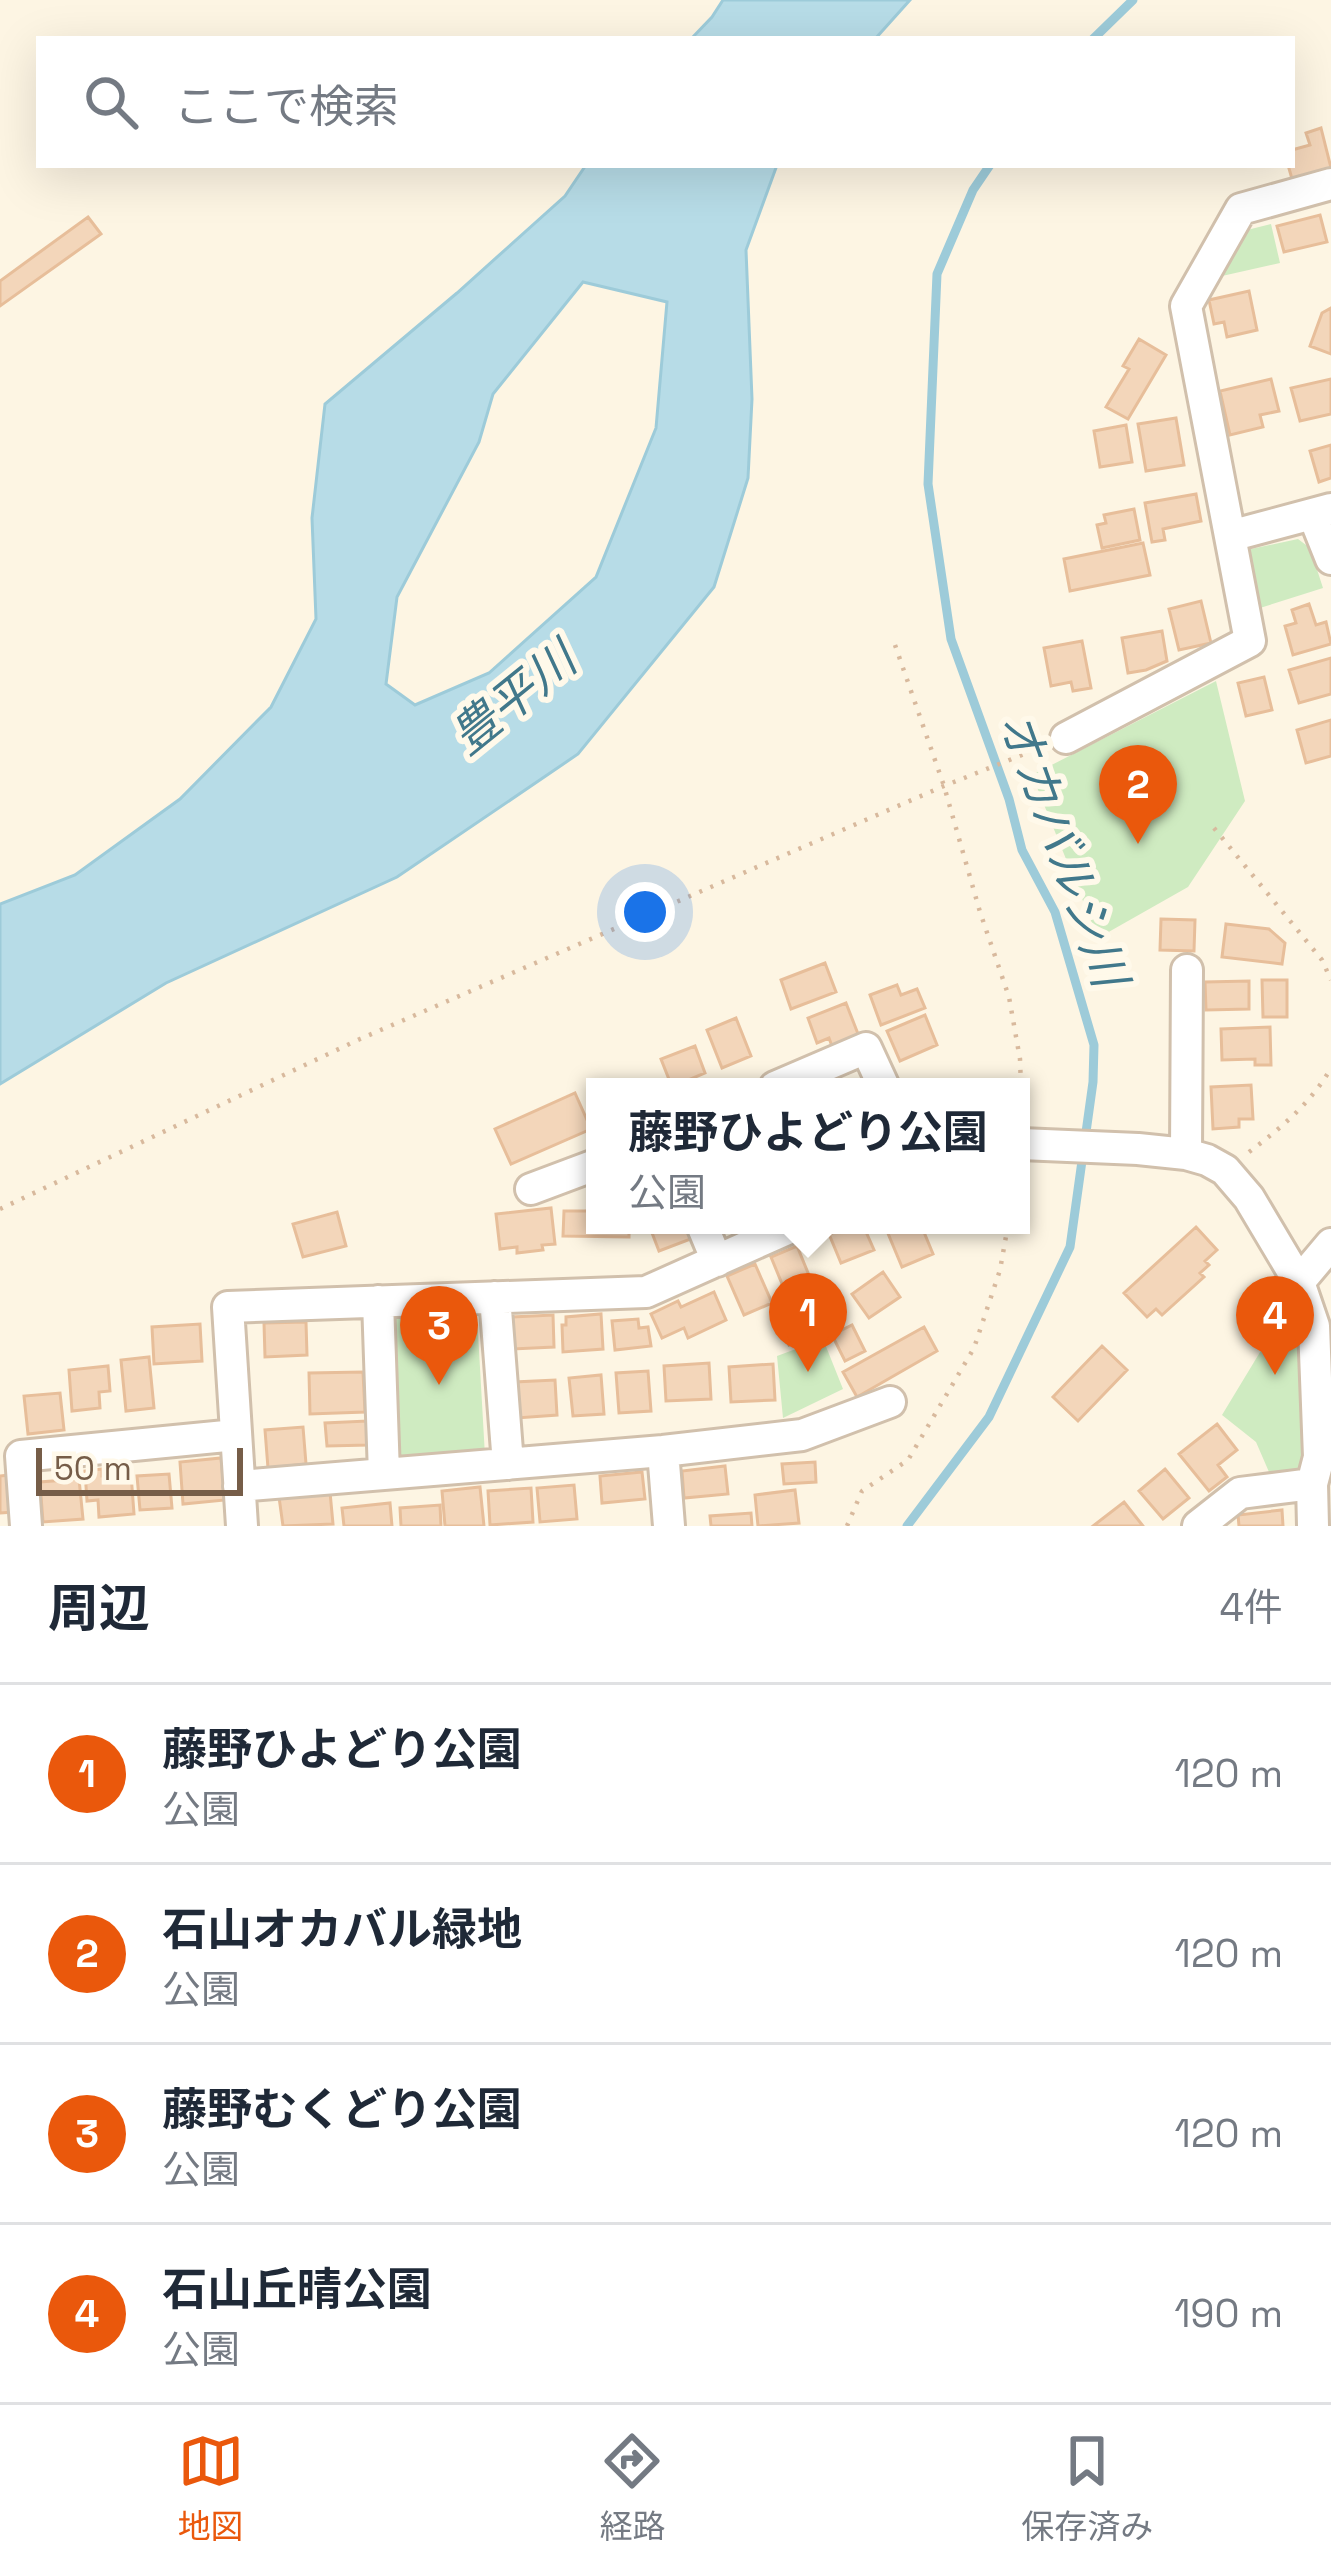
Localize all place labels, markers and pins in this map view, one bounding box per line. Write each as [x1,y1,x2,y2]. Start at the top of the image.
pin: 2 [1099,745,1177,844]
pin: 1 [769,1273,847,1372]
pin: 4 [1236,1276,1314,1375]
pin: 3 [400,1286,478,1385]

